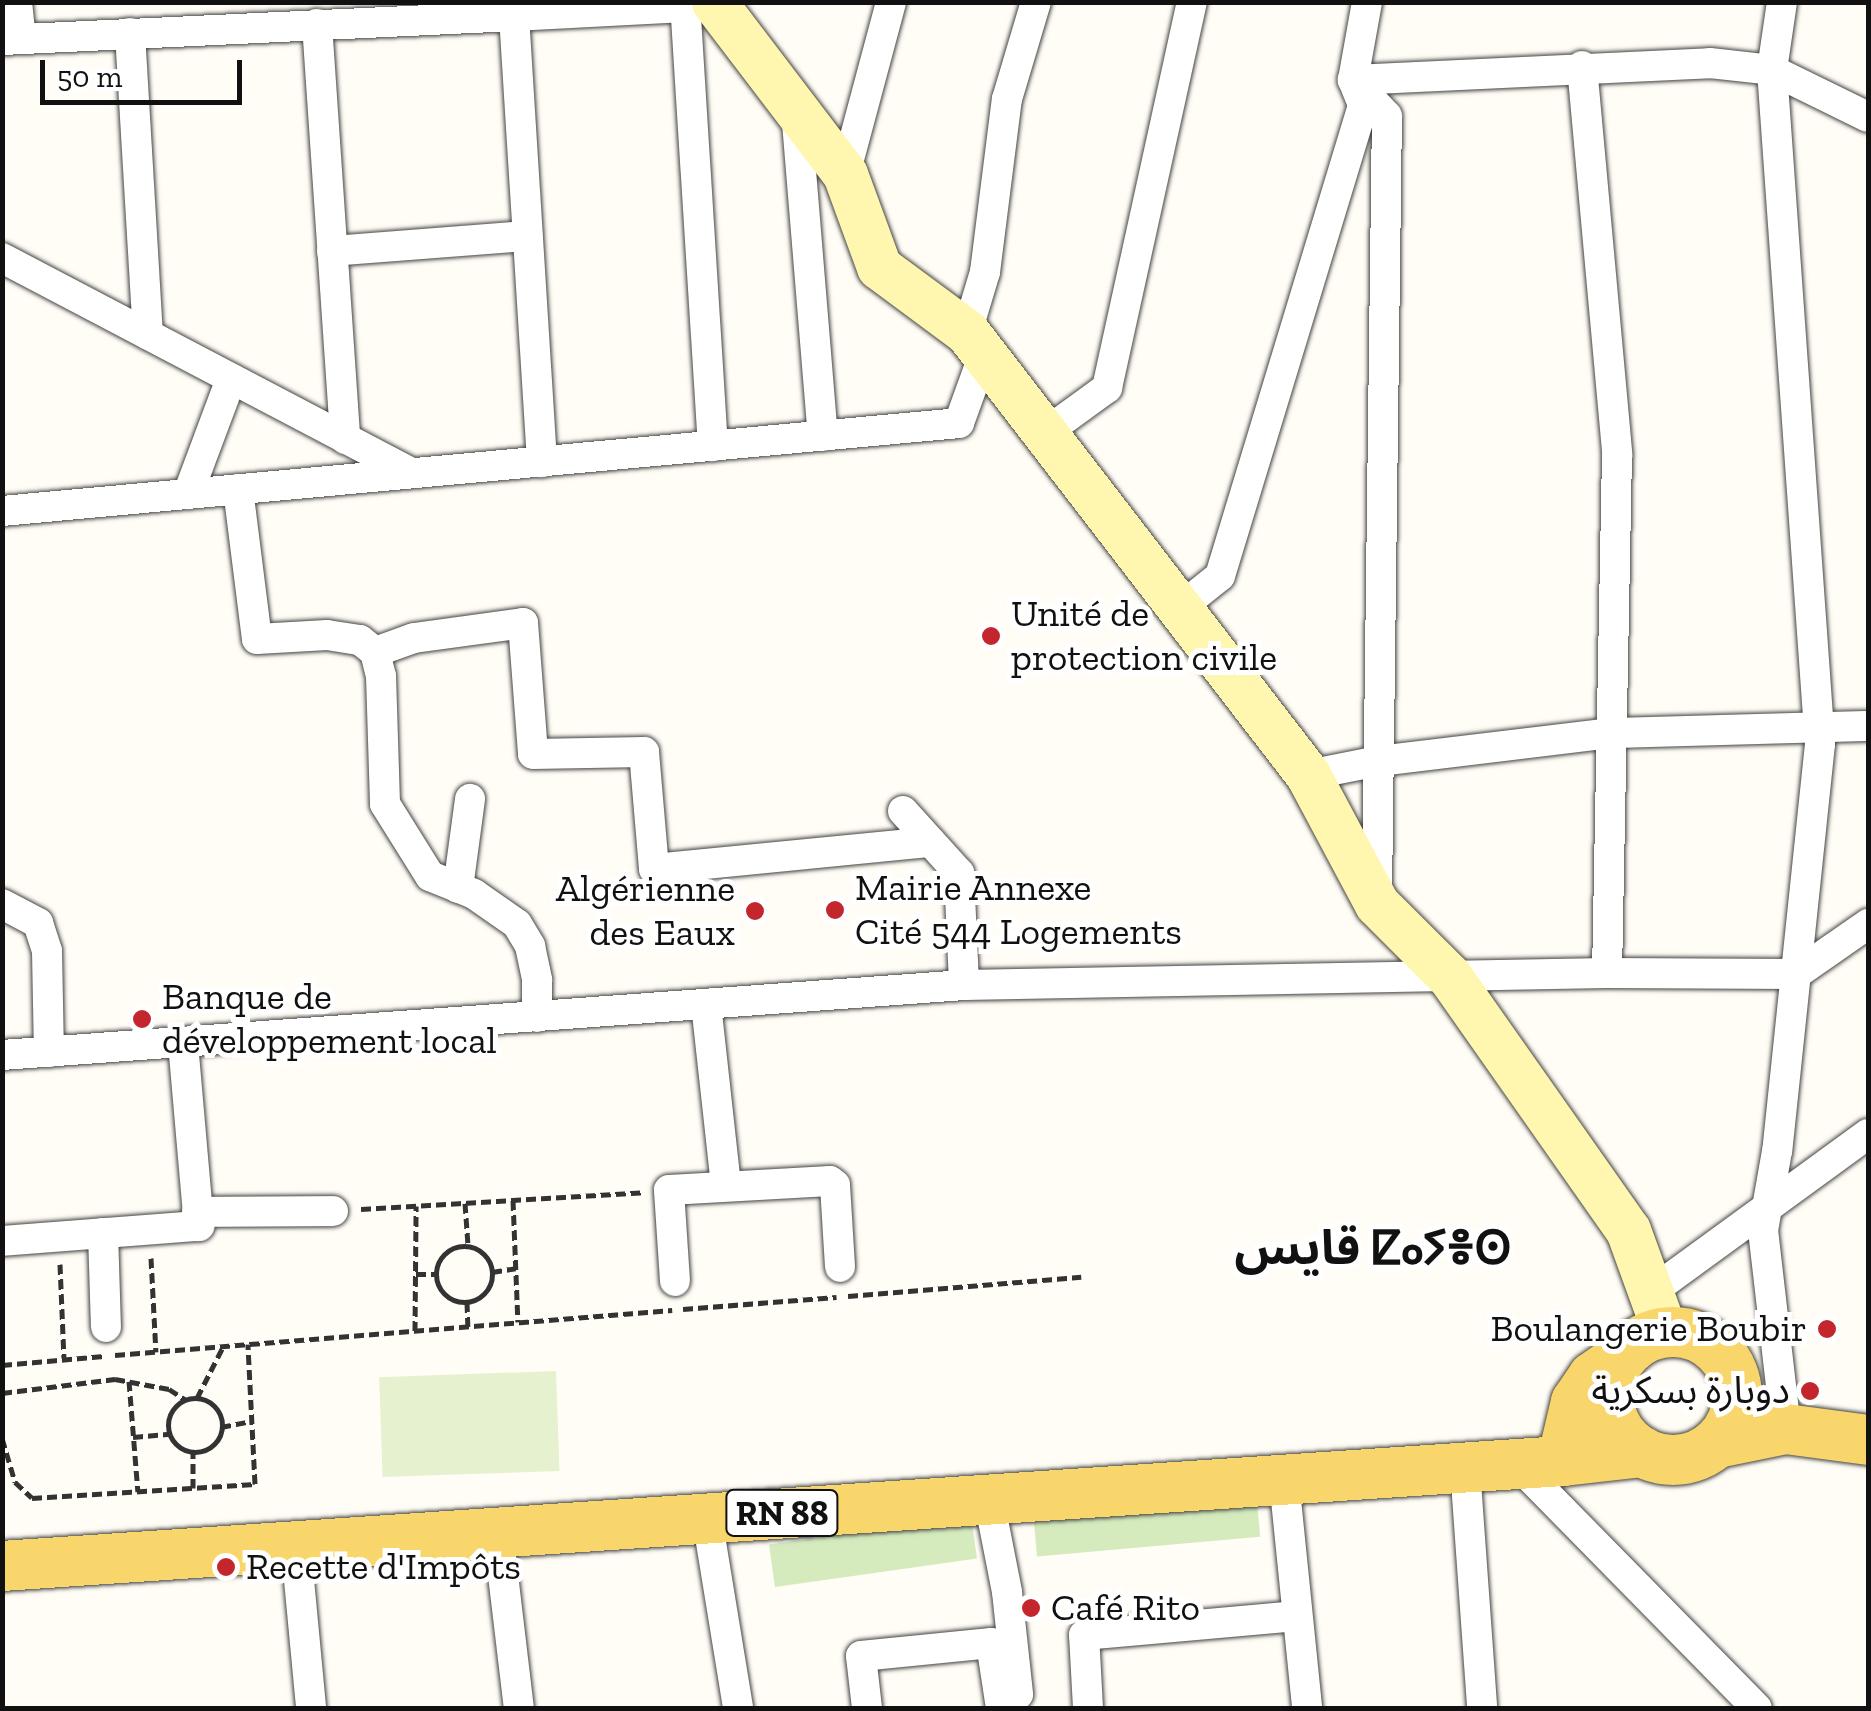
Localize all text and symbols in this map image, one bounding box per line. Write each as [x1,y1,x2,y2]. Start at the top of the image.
scale bar [45,40,248,102]
text: 50 m [57,59,122,95]
place label: Unité de protection civile [1011,591,1277,680]
marker: Unité de protection civile [980,625,1002,647]
place label: Mairie Annexe Cité 544 Logements [855,865,1182,954]
place label: Algérienne des Eaux [556,866,735,956]
marker: Mairie Annexe Cité 544 Logements [824,899,846,921]
marker: Algérienne des Eaux [744,900,766,922]
place label: Banque de développement local [162,974,497,1064]
marker: Banque de développement local [131,1008,153,1030]
district label: قايس ⵇⴰⵢⴻⵙ [1234,1219,1512,1277]
place label: Boulangerie Boubir [1491,1306,1807,1352]
marker: Boulangerie Boubir [1816,1318,1838,1340]
place label: دوبارة بسكرية [1592,1368,1790,1414]
marker: دوبارة بسكرية [1799,1380,1821,1402]
road number: RN 88 [724,1483,840,1543]
place label: Recette d'Impôts [246,1544,521,1590]
marker: Recette d'Impôts [215,1556,237,1578]
place label: Café Rito [1051,1585,1200,1631]
marker: Café Rito [1020,1597,1042,1619]

